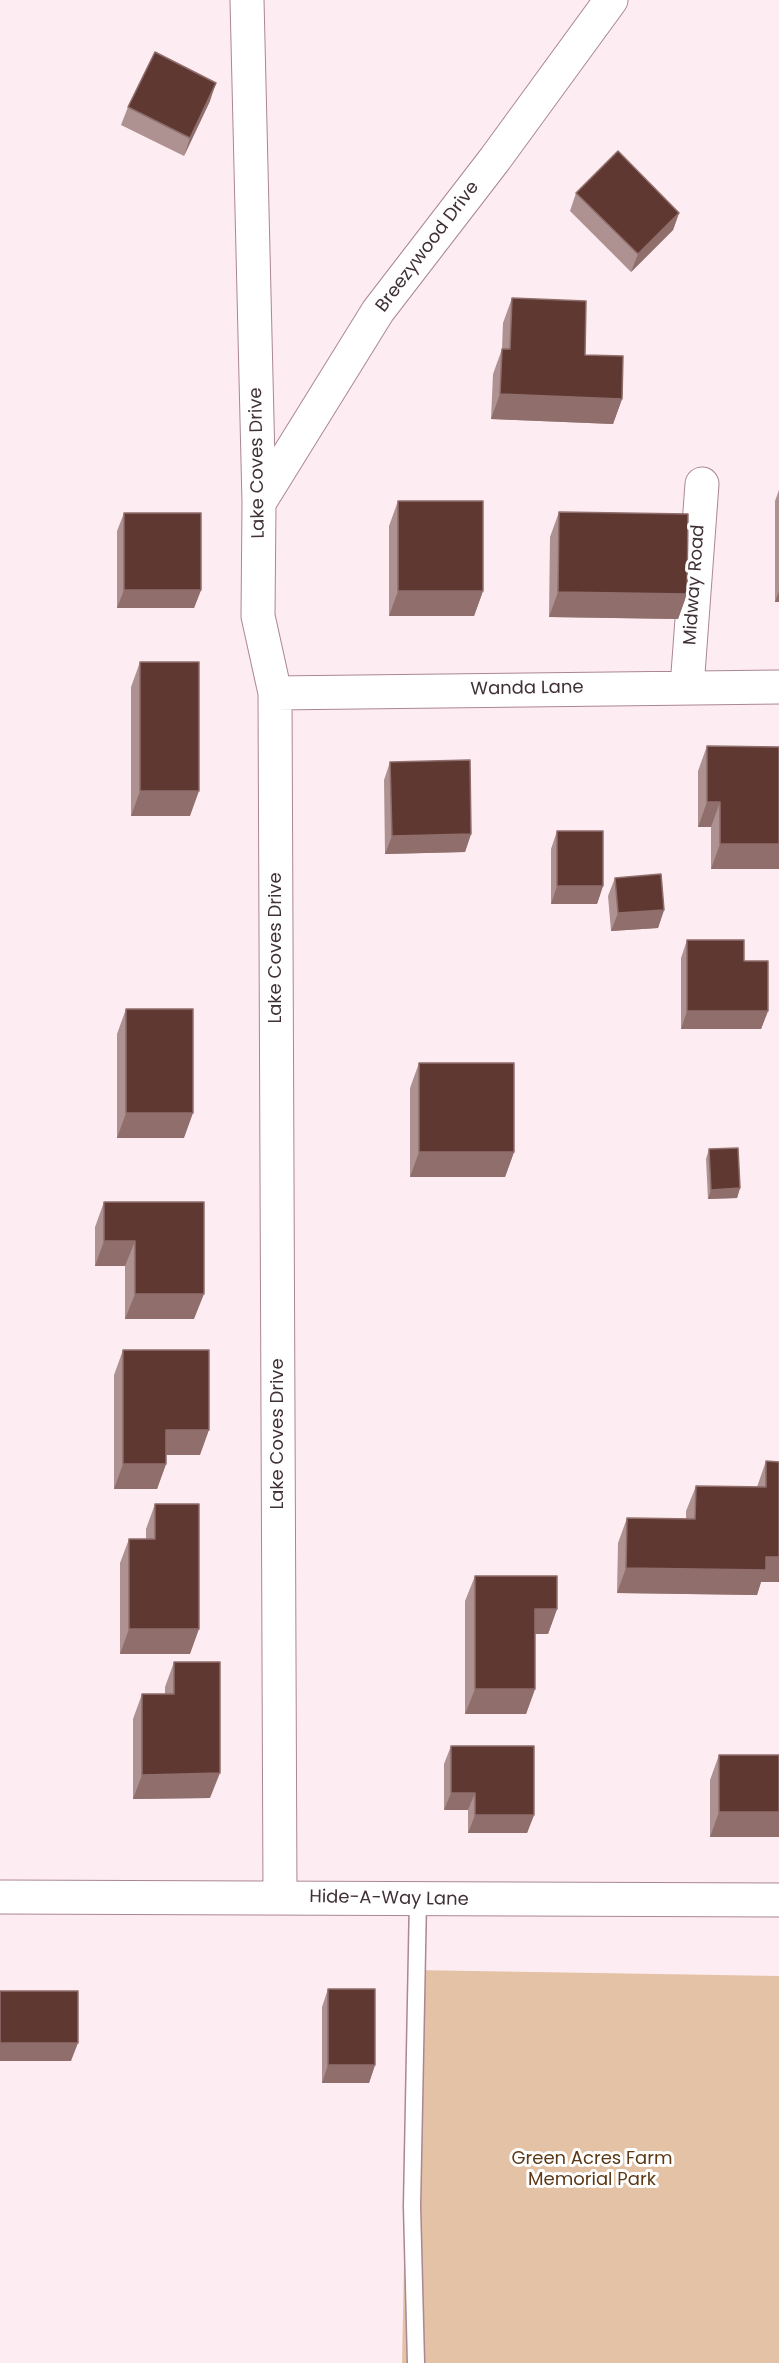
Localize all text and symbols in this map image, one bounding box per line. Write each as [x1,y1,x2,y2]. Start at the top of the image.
street label: Breezywood Drive [372,177,484,317]
street label: Lake Coves Drive [246,387,270,539]
street label: Midway Road [680,524,710,646]
street label: Wanda Lane [470,677,584,701]
street label: Lake Coves Drive [265,872,287,1024]
street label: Lake Coves Drive [267,1358,289,1510]
street label: Hide-A-Way Lane [309,1887,469,1911]
park label: Green Acres Farm Memorial Park [512,2148,672,2190]

